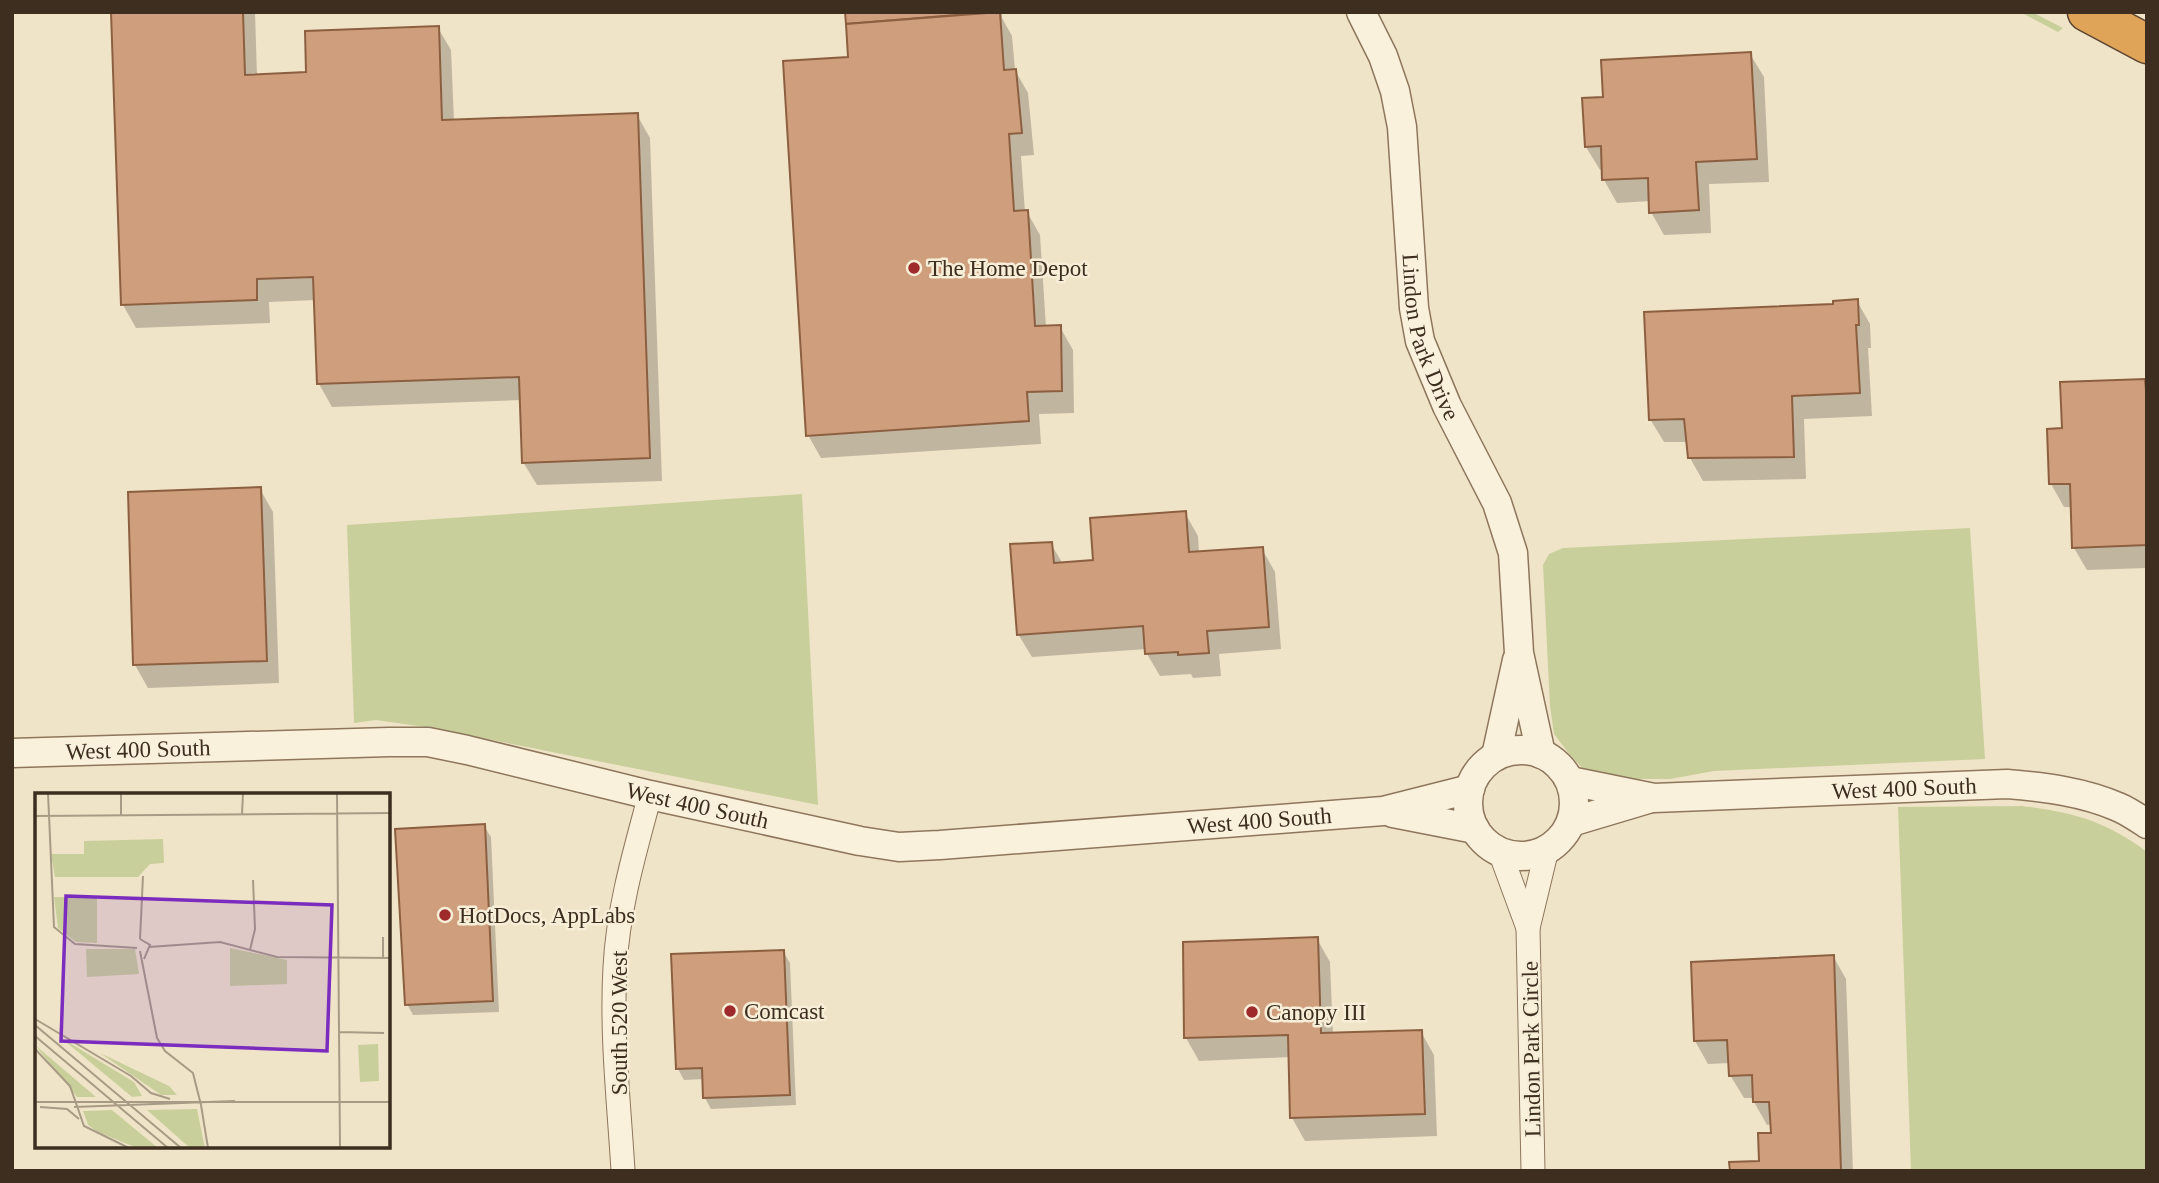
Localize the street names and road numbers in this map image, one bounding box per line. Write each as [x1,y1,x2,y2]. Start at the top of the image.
street label: Lindon Park Drive [1397,253,1464,424]
street label: West 400 South [65,735,211,764]
street label: West 400 South [1831,773,1978,804]
street label: West 400 South [624,778,771,834]
street label: West 400 South [1186,803,1333,839]
street label: South 520 West [607,950,632,1095]
street label: Lindon Park Circle [1517,961,1546,1137]

